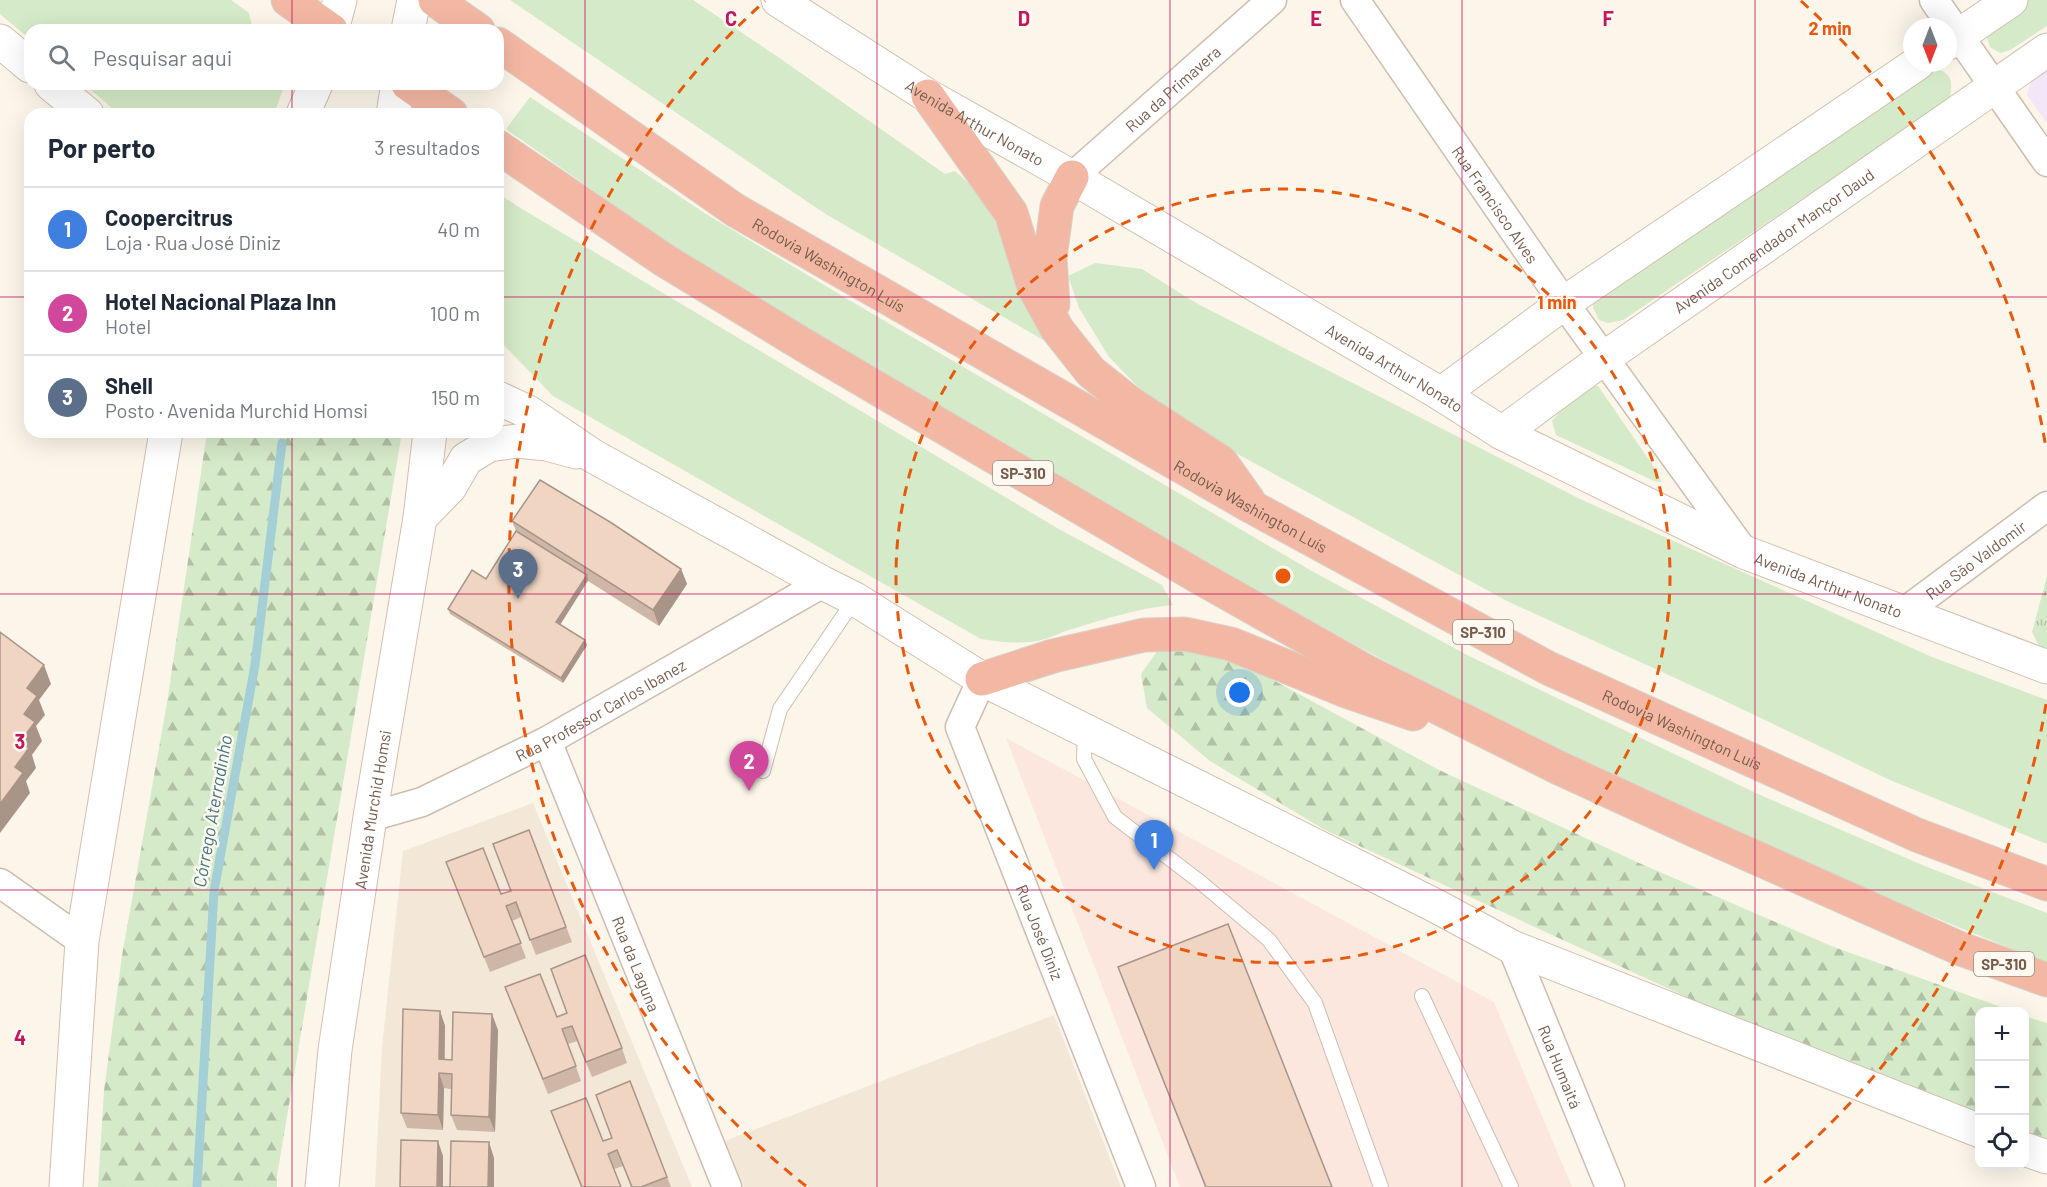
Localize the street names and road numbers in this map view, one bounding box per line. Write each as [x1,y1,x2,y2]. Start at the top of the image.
street label: Rua da Primavera [1121,41,1224,135]
street label: Avenida Arthur Nonato [902,75,1048,169]
street label: Rua Francisco Alves [1449,142,1543,266]
street label: Avenida Comendador Mançor Daud [1670,164,1877,316]
street label: Rodovia Washington Luís [750,213,909,315]
street label: Avenida Arthur Nonato [1323,319,1467,415]
street label: Rodovia Washington Luís [1171,455,1331,556]
road number: SP-310 [993,461,1053,485]
street label: Rua São Valdomir [1921,516,2029,603]
street label: Avenida Arthur Nonato [1752,547,1905,621]
road number: SP-310 [1453,620,1513,644]
street label: Rua Professor Carlos Ibanez [512,654,689,765]
street label: Rodovia Washington Luís [1600,685,1765,773]
street label: Avenida Murchid Homsi [350,728,394,890]
street label: Rua José Diniz [1013,881,1068,982]
street label: Rua da Laguna [609,913,665,1014]
road number: SP-310 [1974,952,2034,976]
street label: Rua Humaitá [1535,1022,1586,1111]

